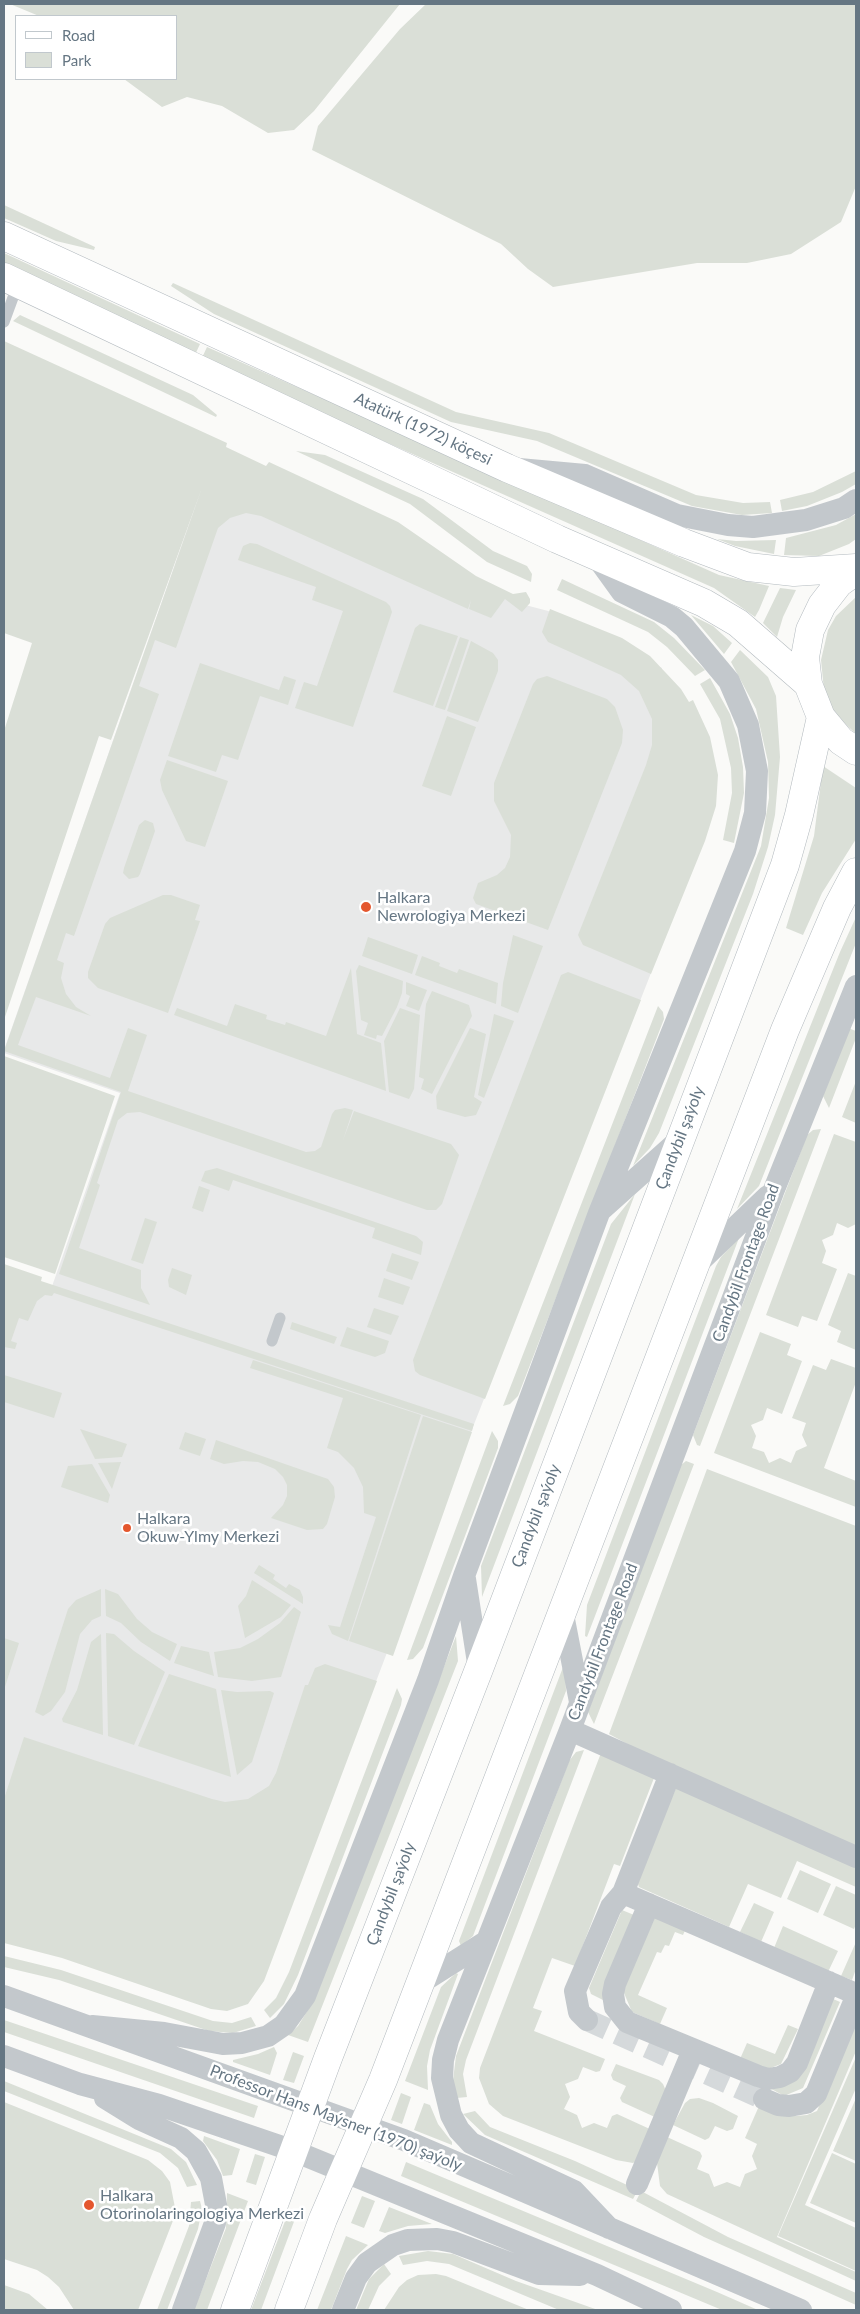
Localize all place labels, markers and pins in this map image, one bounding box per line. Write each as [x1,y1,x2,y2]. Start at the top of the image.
place label: Halkara Newrologiya Merkezi [377,888,526,926]
marker: Halkara Newrologiya Merkezi [359,900,373,914]
place label: Halkara Okuw-Ylmy Merkezi [137,1509,279,1547]
marker: Halkara Okuw-Ylmy Merkezi [121,1522,133,1534]
place label: Halkara Otorinolaringologiya Merkezi [100,2186,304,2224]
marker: Halkara Otorinolaringologiya Merkezi [82,2198,96,2212]

